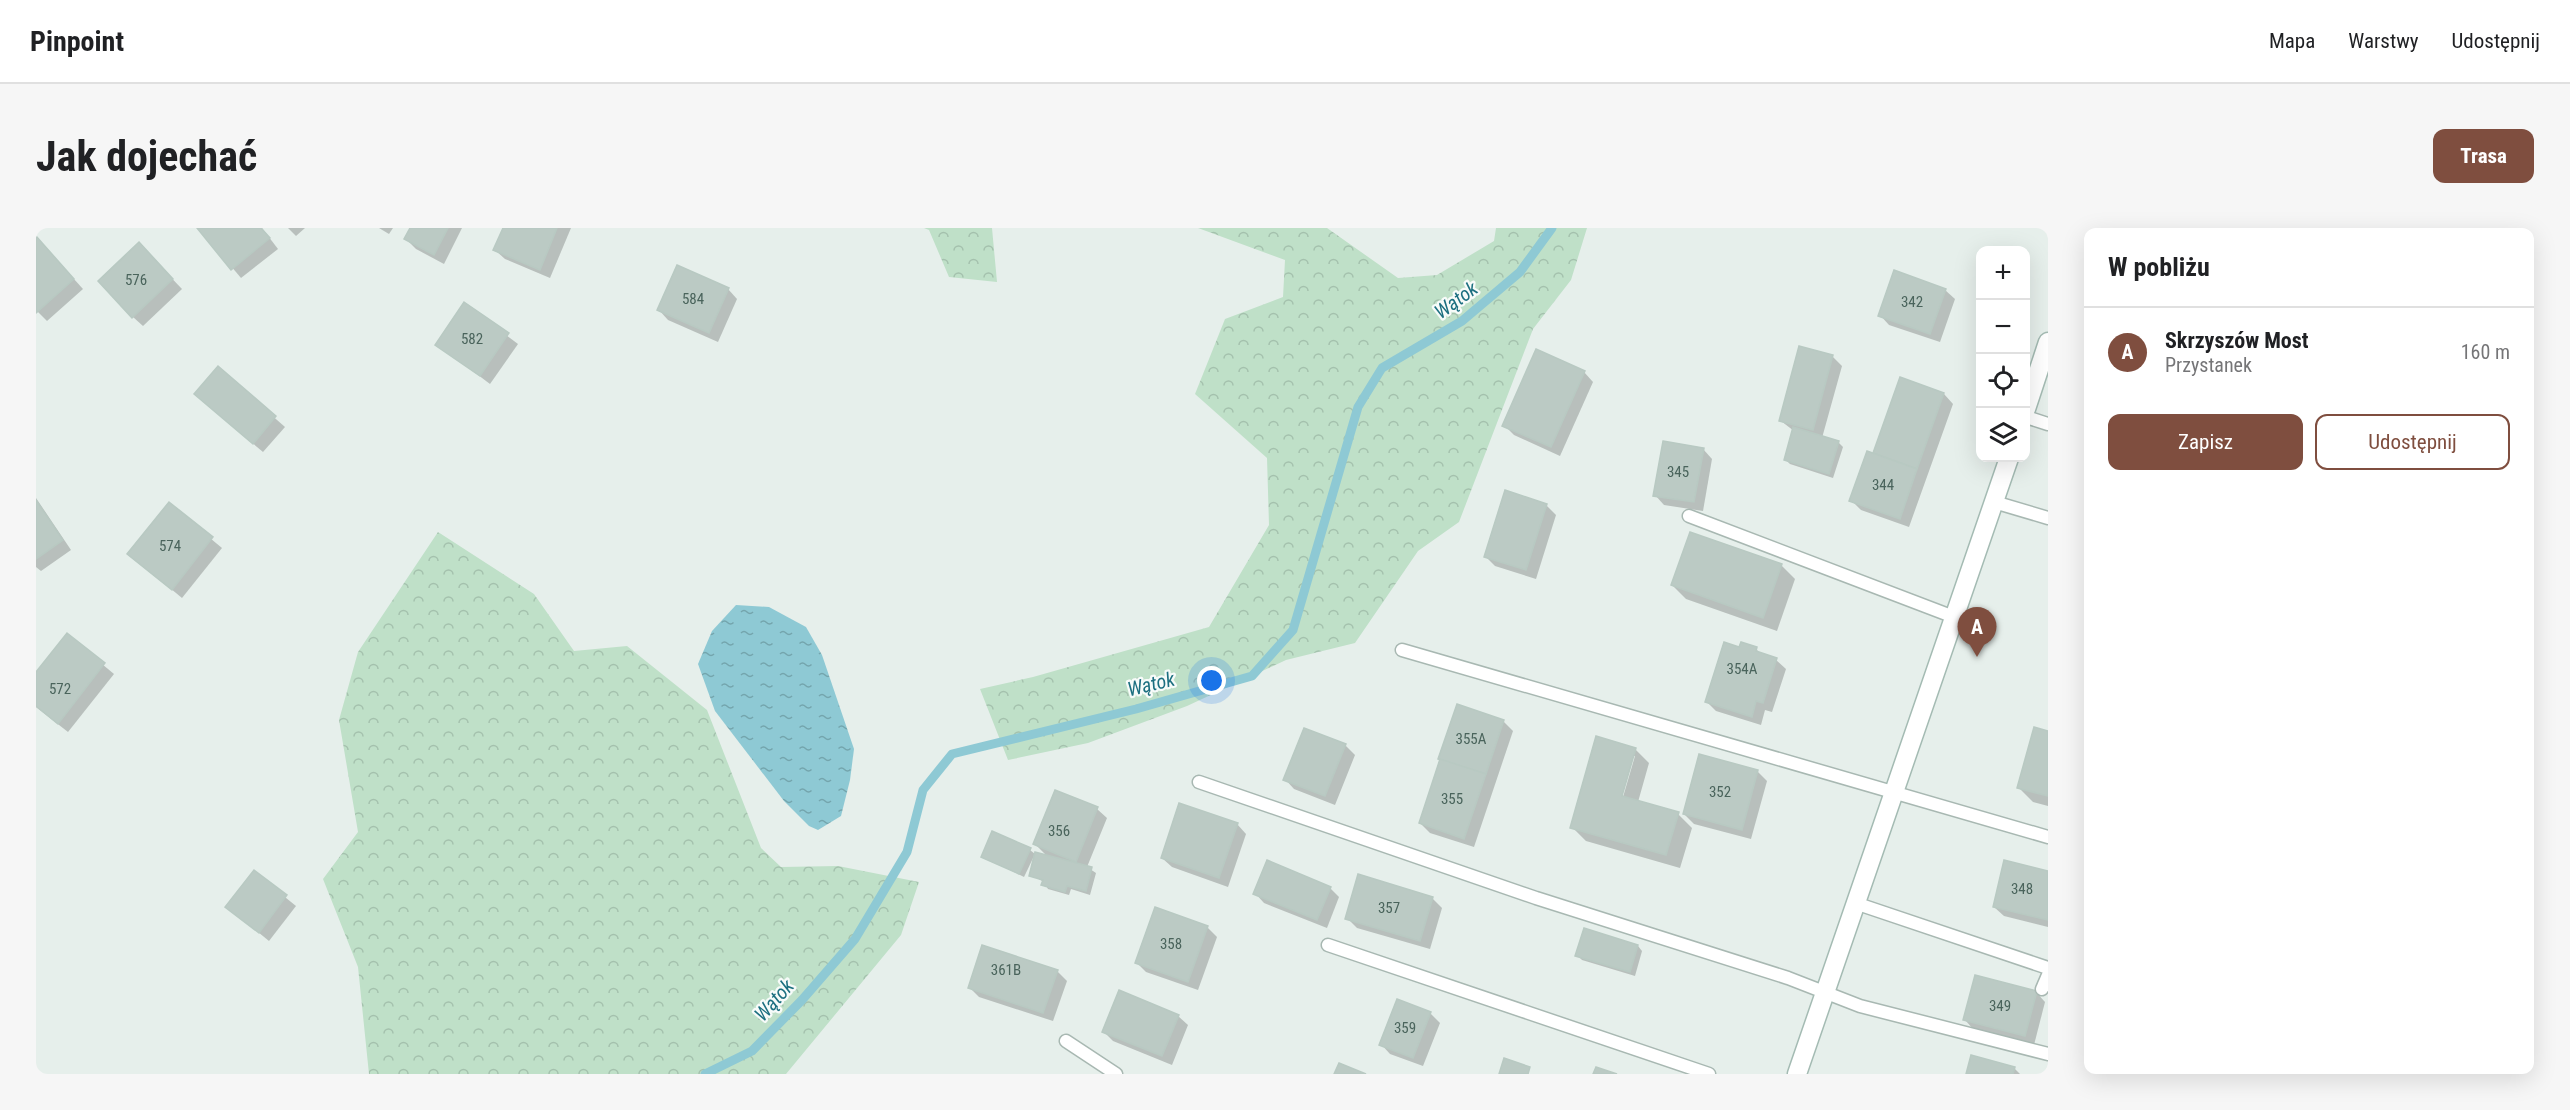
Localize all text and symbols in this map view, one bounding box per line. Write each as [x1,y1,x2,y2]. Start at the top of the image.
text: Pinpoint [30,25,124,58]
text: Mapa [2269,29,2315,53]
text: Warstwy [2348,29,2419,53]
text: Udostępnij [2452,29,2540,53]
button: Trasa [2433,129,2534,183]
text: Jak dojechać [36,132,257,181]
map controls [1976,246,2030,462]
button: + [1976,246,2030,300]
text: W pobliżu [2108,252,2210,282]
house number: 576 [125,271,147,289]
water label: Wątok [1430,276,1483,324]
house number: 584 [682,290,704,308]
house number: 342 [1901,293,1923,311]
button: − [1976,300,2030,354]
text: Skrzyszów Most [2165,328,2309,353]
house number: 582 [461,330,483,348]
text: A [2122,340,2133,364]
text: 160 m [2461,340,2510,364]
text: Przystanek [2165,353,2252,377]
button: locate [1976,354,2030,408]
button: layers [1976,408,2030,462]
button: Zapisz [2108,414,2303,470]
button: Udostępnij [2315,414,2510,470]
house number: 345 [1667,463,1689,481]
house number: 344 [1872,476,1894,494]
house number: 574 [159,537,181,555]
pin: A [1958,608,1996,657]
house number: 354A [1727,660,1758,678]
water label: Wątok [1125,666,1178,701]
your location [1197,666,1226,695]
house number: 572 [49,680,71,698]
house number: 355A [1456,730,1487,748]
house number: 352 [1709,783,1731,801]
house number: 355 [1441,790,1463,808]
house number: 356 [1048,822,1070,840]
house number: 348 [2011,880,2033,898]
house number: 357 [1378,899,1400,917]
house number: 358 [1160,935,1182,953]
house number: 361B [991,961,1021,979]
water label: Wątok [749,973,800,1026]
house number: 349 [1989,997,2011,1015]
house number: 359 [1394,1019,1416,1037]

